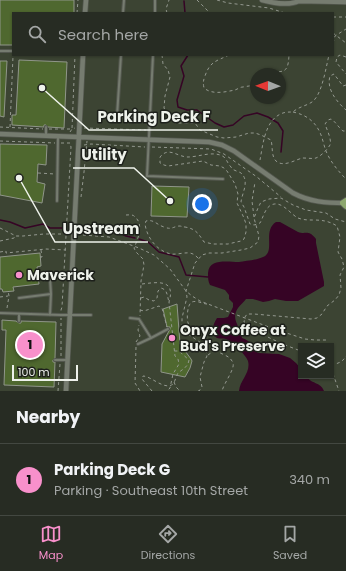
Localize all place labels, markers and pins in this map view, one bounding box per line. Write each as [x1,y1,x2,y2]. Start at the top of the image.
callout: Parking Deck F [89,103,218,130]
callout: Utility [73,141,134,168]
callout: Upstream [55,215,148,242]
place label: Maverick [27,265,94,285]
marker: Maverick [14,270,24,280]
place label: Onyx Coffee at Bud's Preserve [180,320,286,356]
pin: 1 [17,330,43,360]
marker: Onyx Coffee at Bud's Preserve [167,333,177,343]

